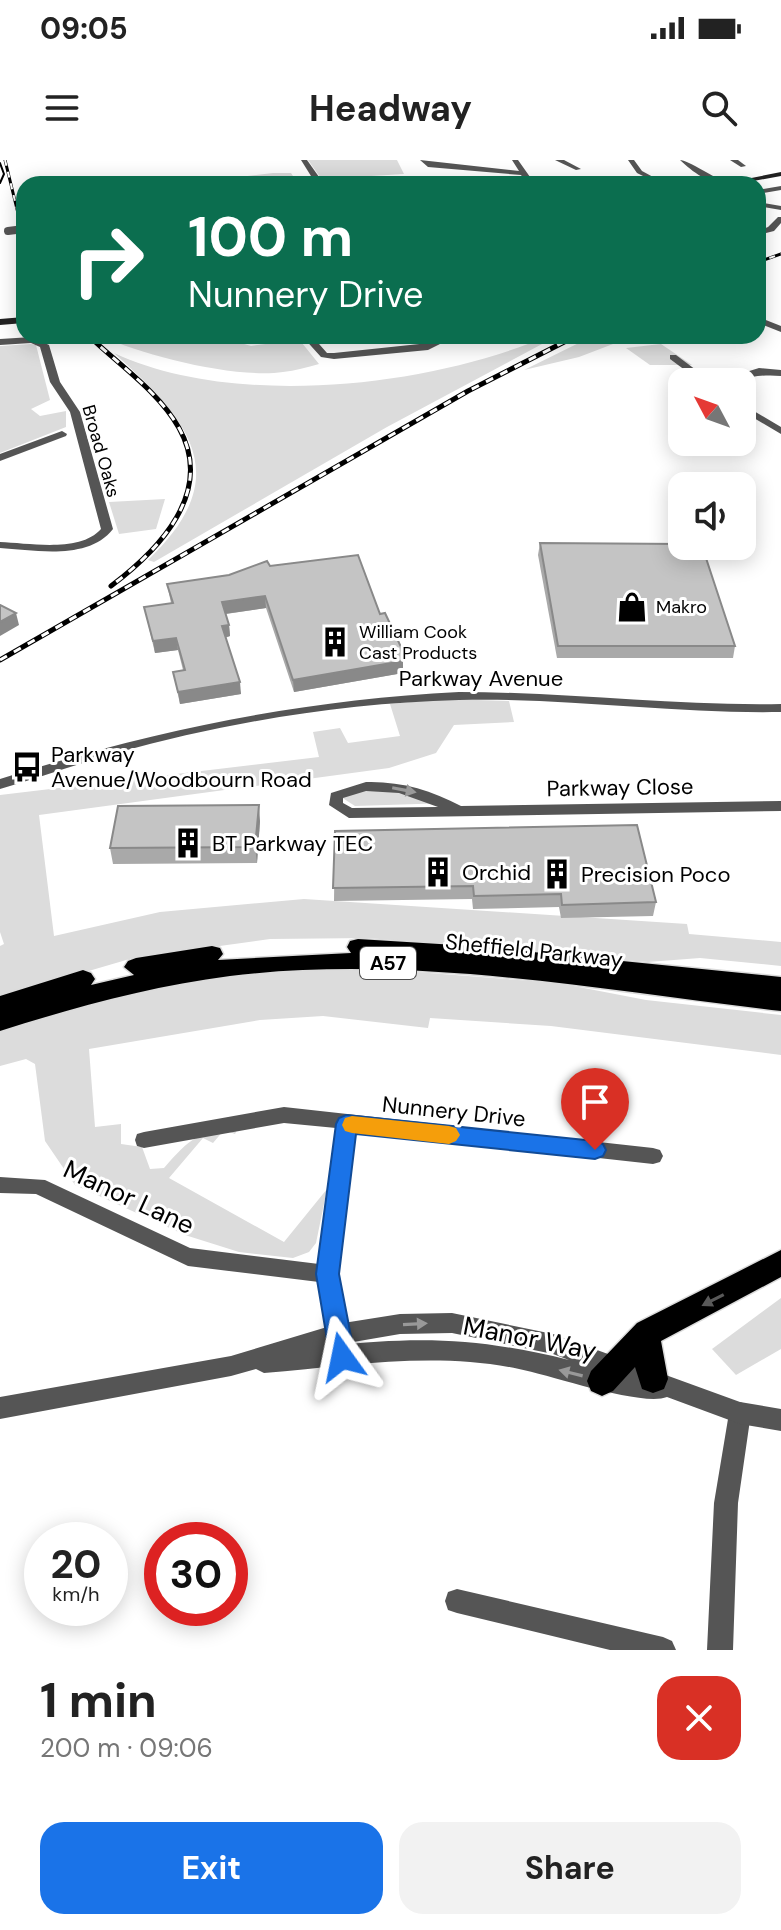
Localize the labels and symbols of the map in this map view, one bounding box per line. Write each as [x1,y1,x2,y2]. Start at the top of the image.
north arrow [668,368,756,456]
street label: Broad Oaks [76,402,126,500]
shop icon: Makro [615,590,649,624]
place label: Makro [656,595,707,619]
place label: William Cook Cast Products [359,620,477,665]
building icon: William Cook Cast Products [318,625,352,659]
street label: Parkway Avenue [399,664,563,693]
place label: Parkway Avenue/Woodbourn Road [51,740,312,794]
bus stop icon: Parkway Avenue/Woodbourn Road [10,750,44,784]
street label: Parkway Close [546,772,694,803]
one-way arrow [392,785,417,797]
building icon: BT Parkway TEC [171,826,205,860]
place label: BT Parkway TEC [212,829,373,858]
building icon: Orchid [421,855,455,889]
building icon: Precision Poco [540,857,574,891]
place label: Orchid [462,858,531,887]
place label: Precision Poco [581,860,731,889]
street label: Sheffield Parkway [444,927,624,974]
road number: A57 [360,947,416,979]
pin [561,1068,629,1150]
street label: Nunnery Drive [381,1090,527,1133]
street label: Manor Lane [58,1152,200,1242]
one-way arrow [701,1294,724,1307]
street label: Manor Way [460,1308,600,1368]
position arrow [300,1315,384,1399]
one-way arrow [403,1317,428,1330]
one-way arrow [559,1366,584,1379]
speed limit sign: 30 [144,1522,248,1626]

